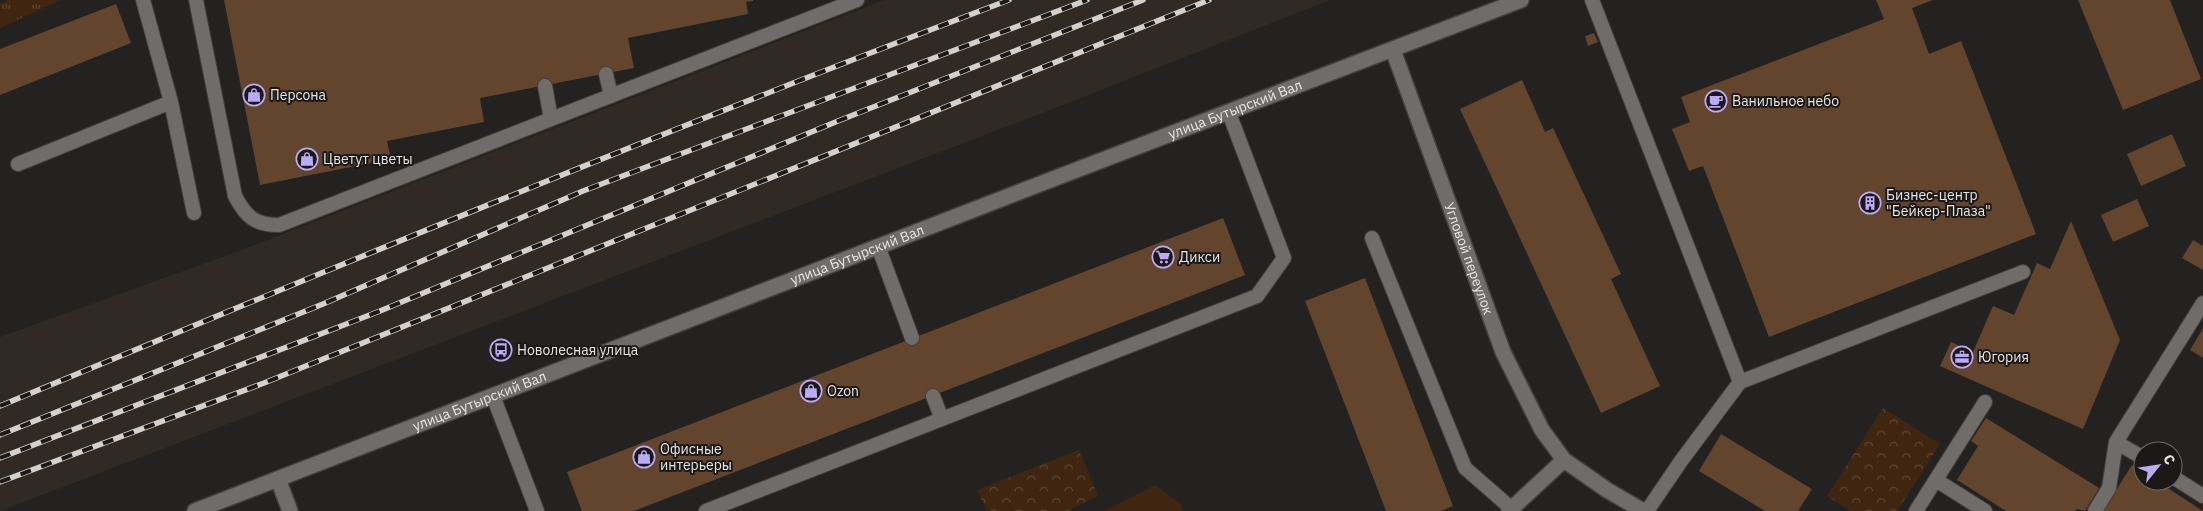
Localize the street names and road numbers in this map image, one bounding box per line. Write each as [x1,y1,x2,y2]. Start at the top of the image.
street label: улица Бутырский Вал [1166,76,1305,143]
street label: Угловой переулок [1440,200,1498,317]
street label: улица Бутырский Вал [788,221,927,289]
street label: улица Бутырский Вал [410,367,549,435]

